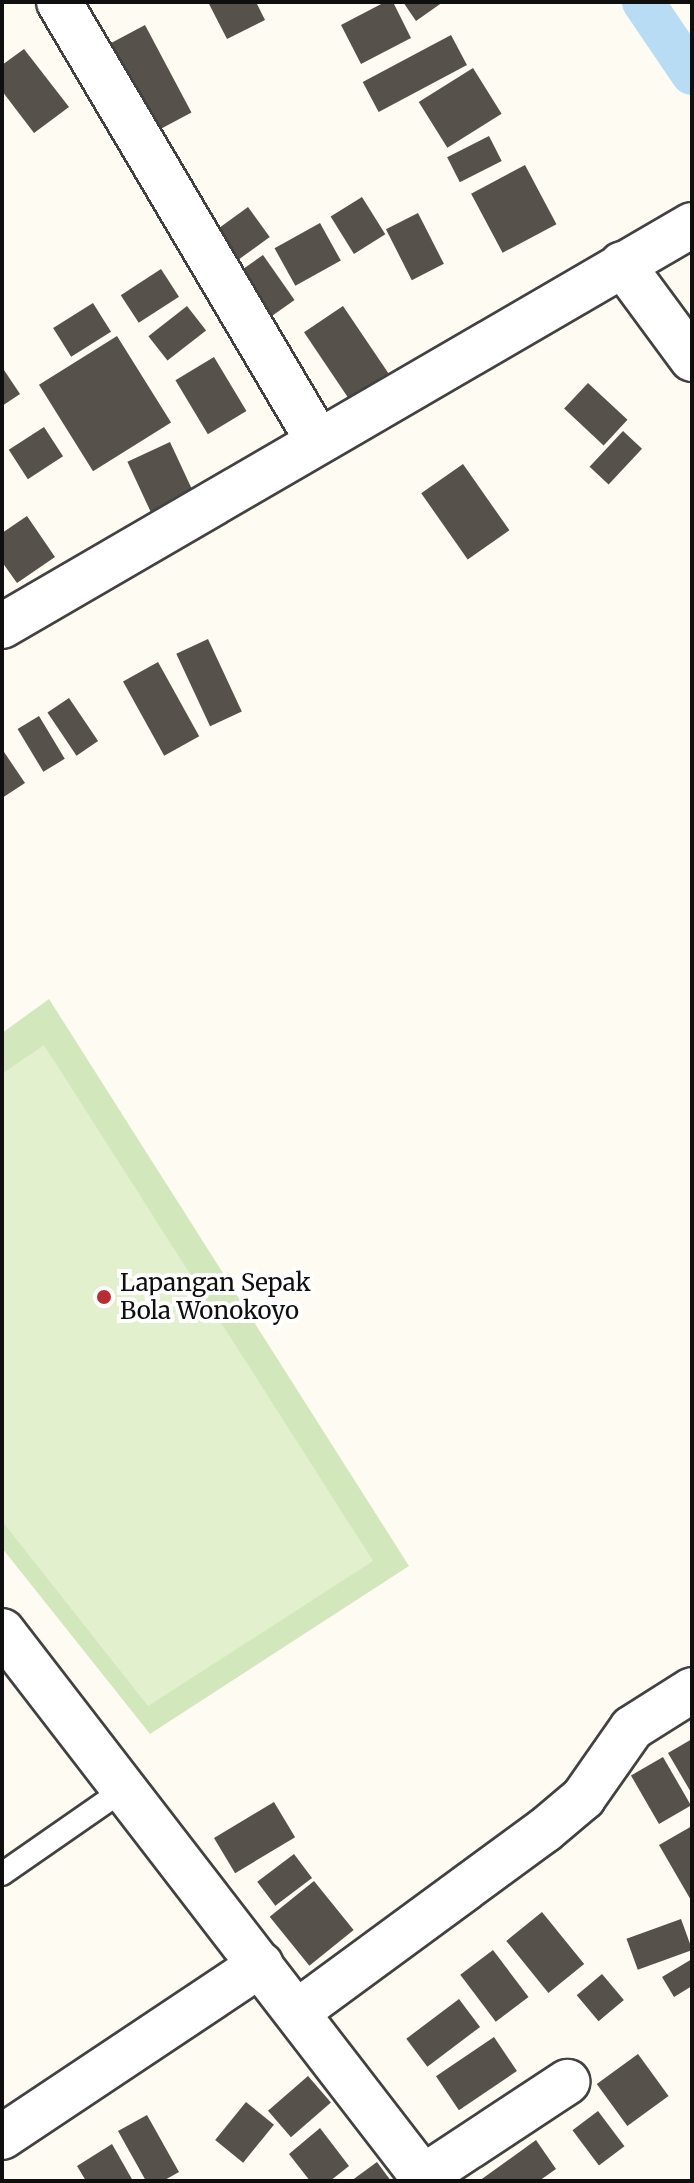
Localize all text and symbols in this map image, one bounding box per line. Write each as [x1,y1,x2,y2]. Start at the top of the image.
place label: Lapangan Sepak Bola Wonokoyo [120,1269,311,1325]
marker: Lapangan Sepak Bola Wonokoyo [95,1288,113,1306]

